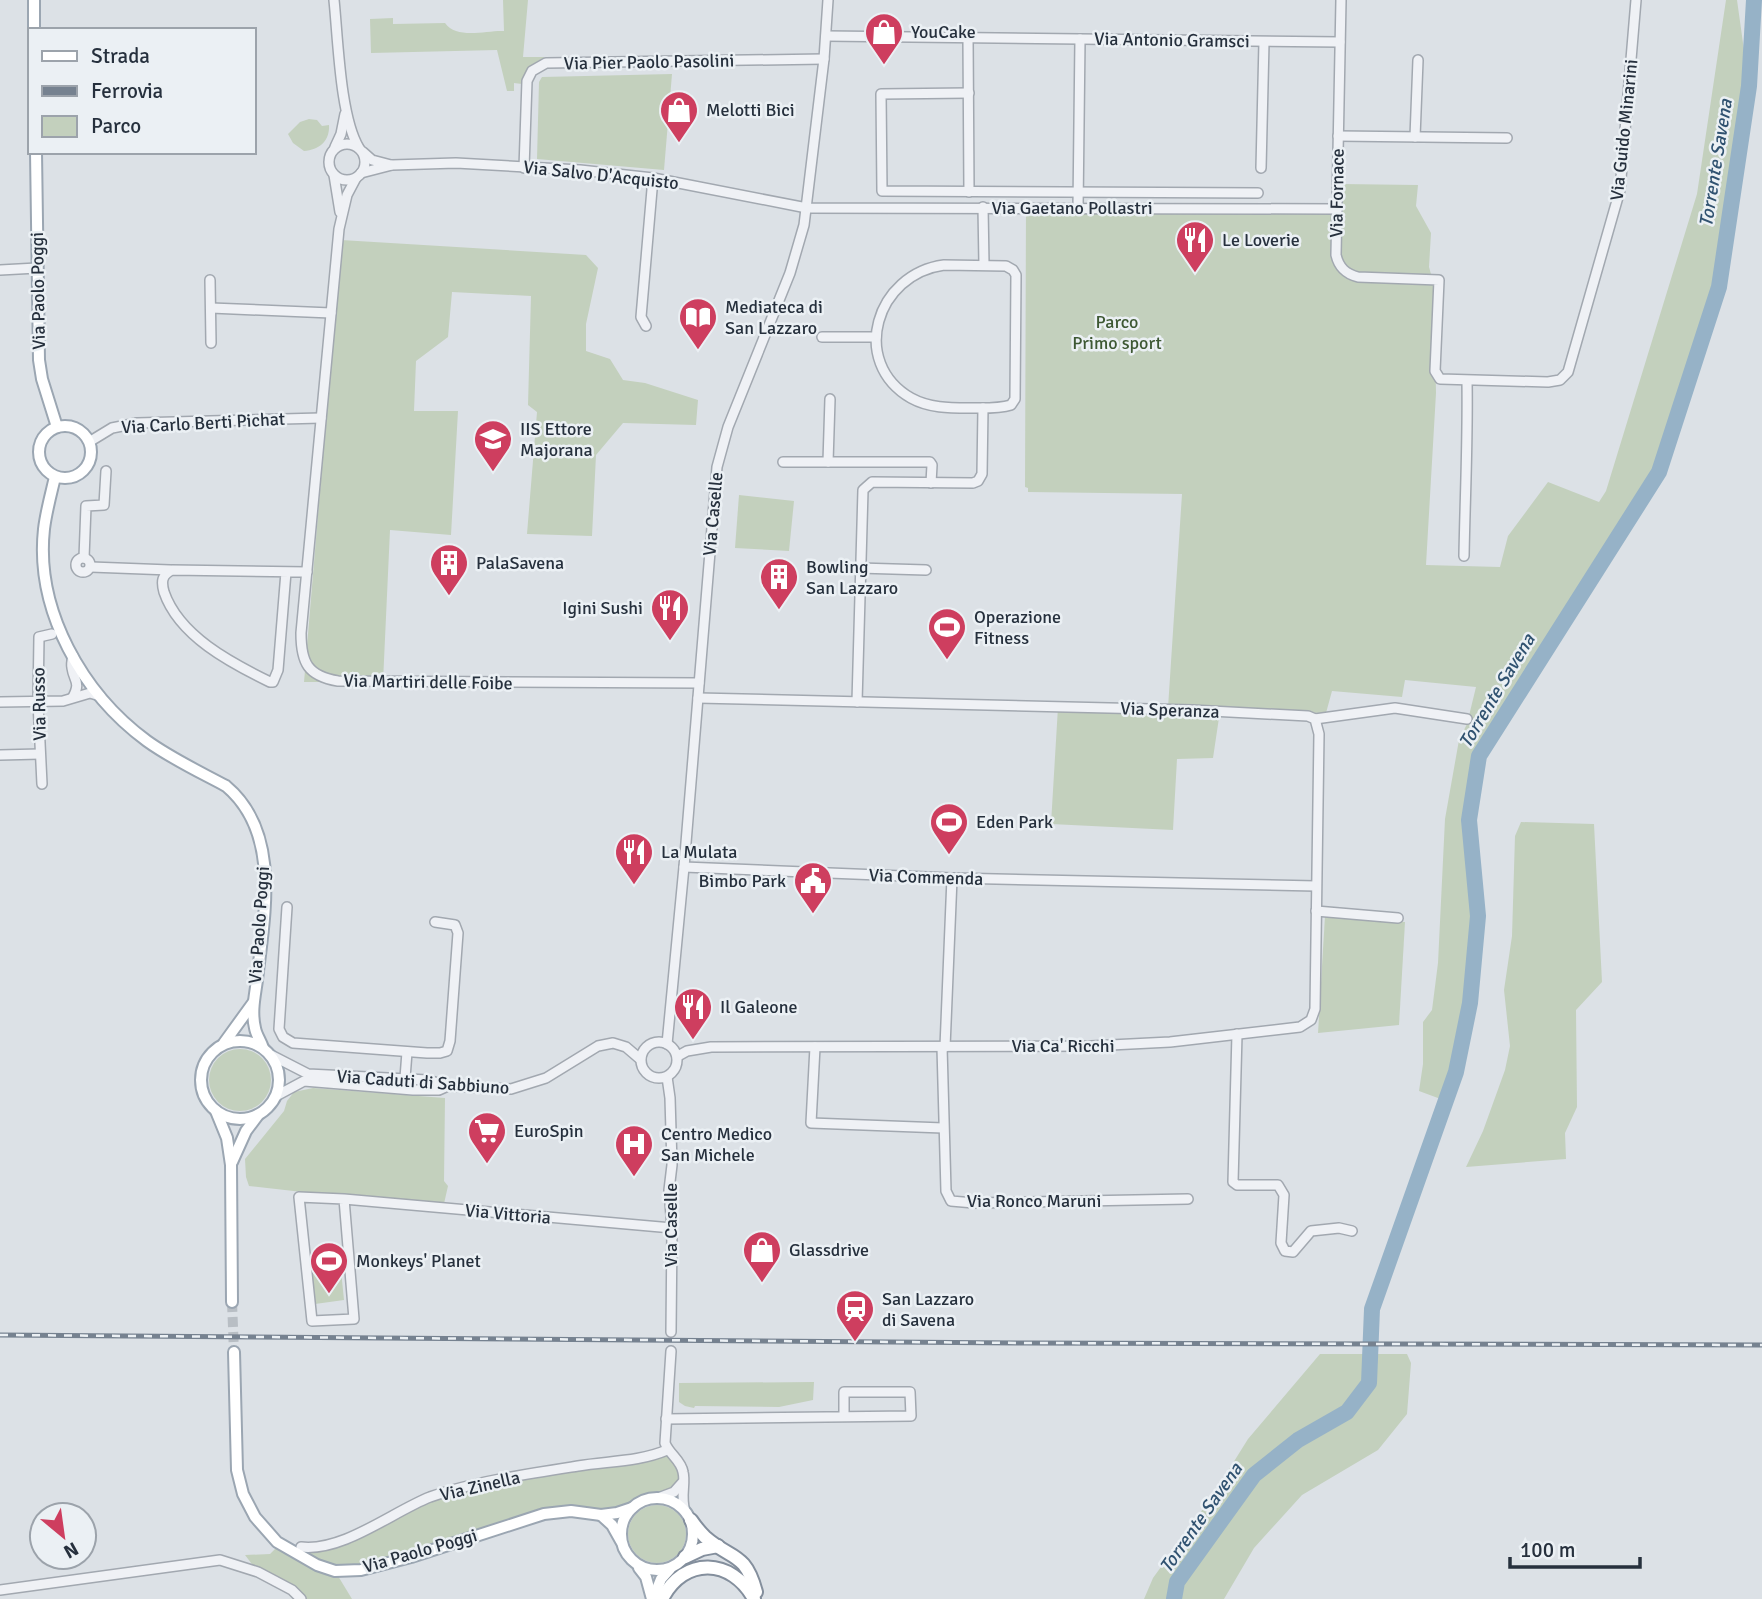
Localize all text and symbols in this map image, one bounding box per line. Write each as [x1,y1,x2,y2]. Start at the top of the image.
shop icon: YouCake [863,11,905,66]
place label: YouCake [911,21,976,43]
legend [28,28,256,154]
street label: Via Antonio Gramsci [1094,28,1250,52]
text: Strada [91,43,150,69]
street label: Via Pier Paolo Pasolini [564,50,734,74]
street label: Via Guido Minarini [1606,58,1642,202]
text: Ferrovia [91,78,163,104]
shop icon: Melotti Bici [658,89,700,144]
water label: Torrente Savena [1694,96,1738,229]
place label: Melotti Bici [706,99,795,121]
text: Parco [91,113,141,139]
street label: Via Fornace [1325,148,1349,238]
street label: Via Salvo D'Acquisto [522,156,680,194]
street label: Via Gaetano Pollastri [991,197,1153,219]
restaurant icon: Le Loverie [1174,219,1216,274]
place label: Le Loverie [1222,229,1300,251]
street label: Via Paolo Poggi [26,232,50,350]
library icon: Mediateca di San Lazzaro [677,296,719,351]
place label: Mediateca di San Lazzaro [725,296,823,339]
park label: Parco Primo sport [1072,311,1162,354]
street label: Via Carlo Berti Pichat [121,408,285,438]
school or university icon: IIS Ettore Majorana [472,418,514,473]
place label: IIS Ettore Majorana [520,418,593,461]
street label: Via Caselle [698,471,728,557]
building icon: PalaSavena [428,542,470,597]
place label: PalaSavena [476,552,564,574]
building icon: Bowling San Lazzaro [758,556,800,611]
place label: Bowling San Lazzaro [806,556,898,599]
restaurant icon: Igini Sushi [649,587,691,642]
place label: Igini Sushi [562,597,643,619]
sports icon: Operazione Fitness [926,606,968,661]
place label: Operazione Fitness [974,606,1061,649]
water label: Torrente Savena [1453,628,1541,753]
street label: Via Russo [27,667,51,741]
street label: Via Martiri delle Foibe [343,670,513,694]
street label: Via Speranza [1120,697,1220,723]
sports icon: Eden Park [928,801,970,856]
place label: Eden Park [976,811,1053,833]
restaurant icon: La Mulata [613,831,655,886]
place label: La Mulata [661,841,737,863]
public building icon: Bimbo Park [792,860,834,915]
street label: Via Commenda [868,864,984,890]
street label: Via Paolo Poggi [244,865,274,985]
place label: Bimbo Park [698,870,786,892]
restaurant icon: Il Galeone [672,986,714,1041]
place label: Il Galeone [720,996,798,1018]
street label: Via Ca' Ricchi [1011,1035,1115,1057]
street label: Via Caduti di Sabbiuno [336,1065,510,1099]
supermarket icon: EuroSpin [466,1110,508,1165]
place label: EuroSpin [514,1120,584,1142]
hospital icon: Centro Medico San Michele [613,1123,655,1178]
place label: Centro Medico San Michele [661,1123,772,1166]
street label: Via Caselle [660,1183,682,1267]
street label: Via Ronco Maruni [967,1190,1101,1212]
street label: Via Vittoria [464,1199,552,1229]
shop icon: Glassdrive [741,1229,783,1284]
place label: Glassdrive [789,1239,869,1261]
sports icon: Monkeys' Planet [308,1240,350,1295]
place label: Monkeys' Planet [356,1250,481,1272]
station icon: San Lazzaro di Savena [834,1288,876,1343]
place label: San Lazzaro di Savena [882,1288,974,1331]
water label: Torrente Savena [1154,1457,1249,1578]
street label: Via Zinella [438,1466,522,1506]
north arrow [28,1501,98,1571]
street label: Via Paolo Poggi [360,1524,480,1578]
scale bar [1510,1526,1640,1570]
text: N [59,1536,82,1564]
text: 100 m [1520,1537,1575,1563]

